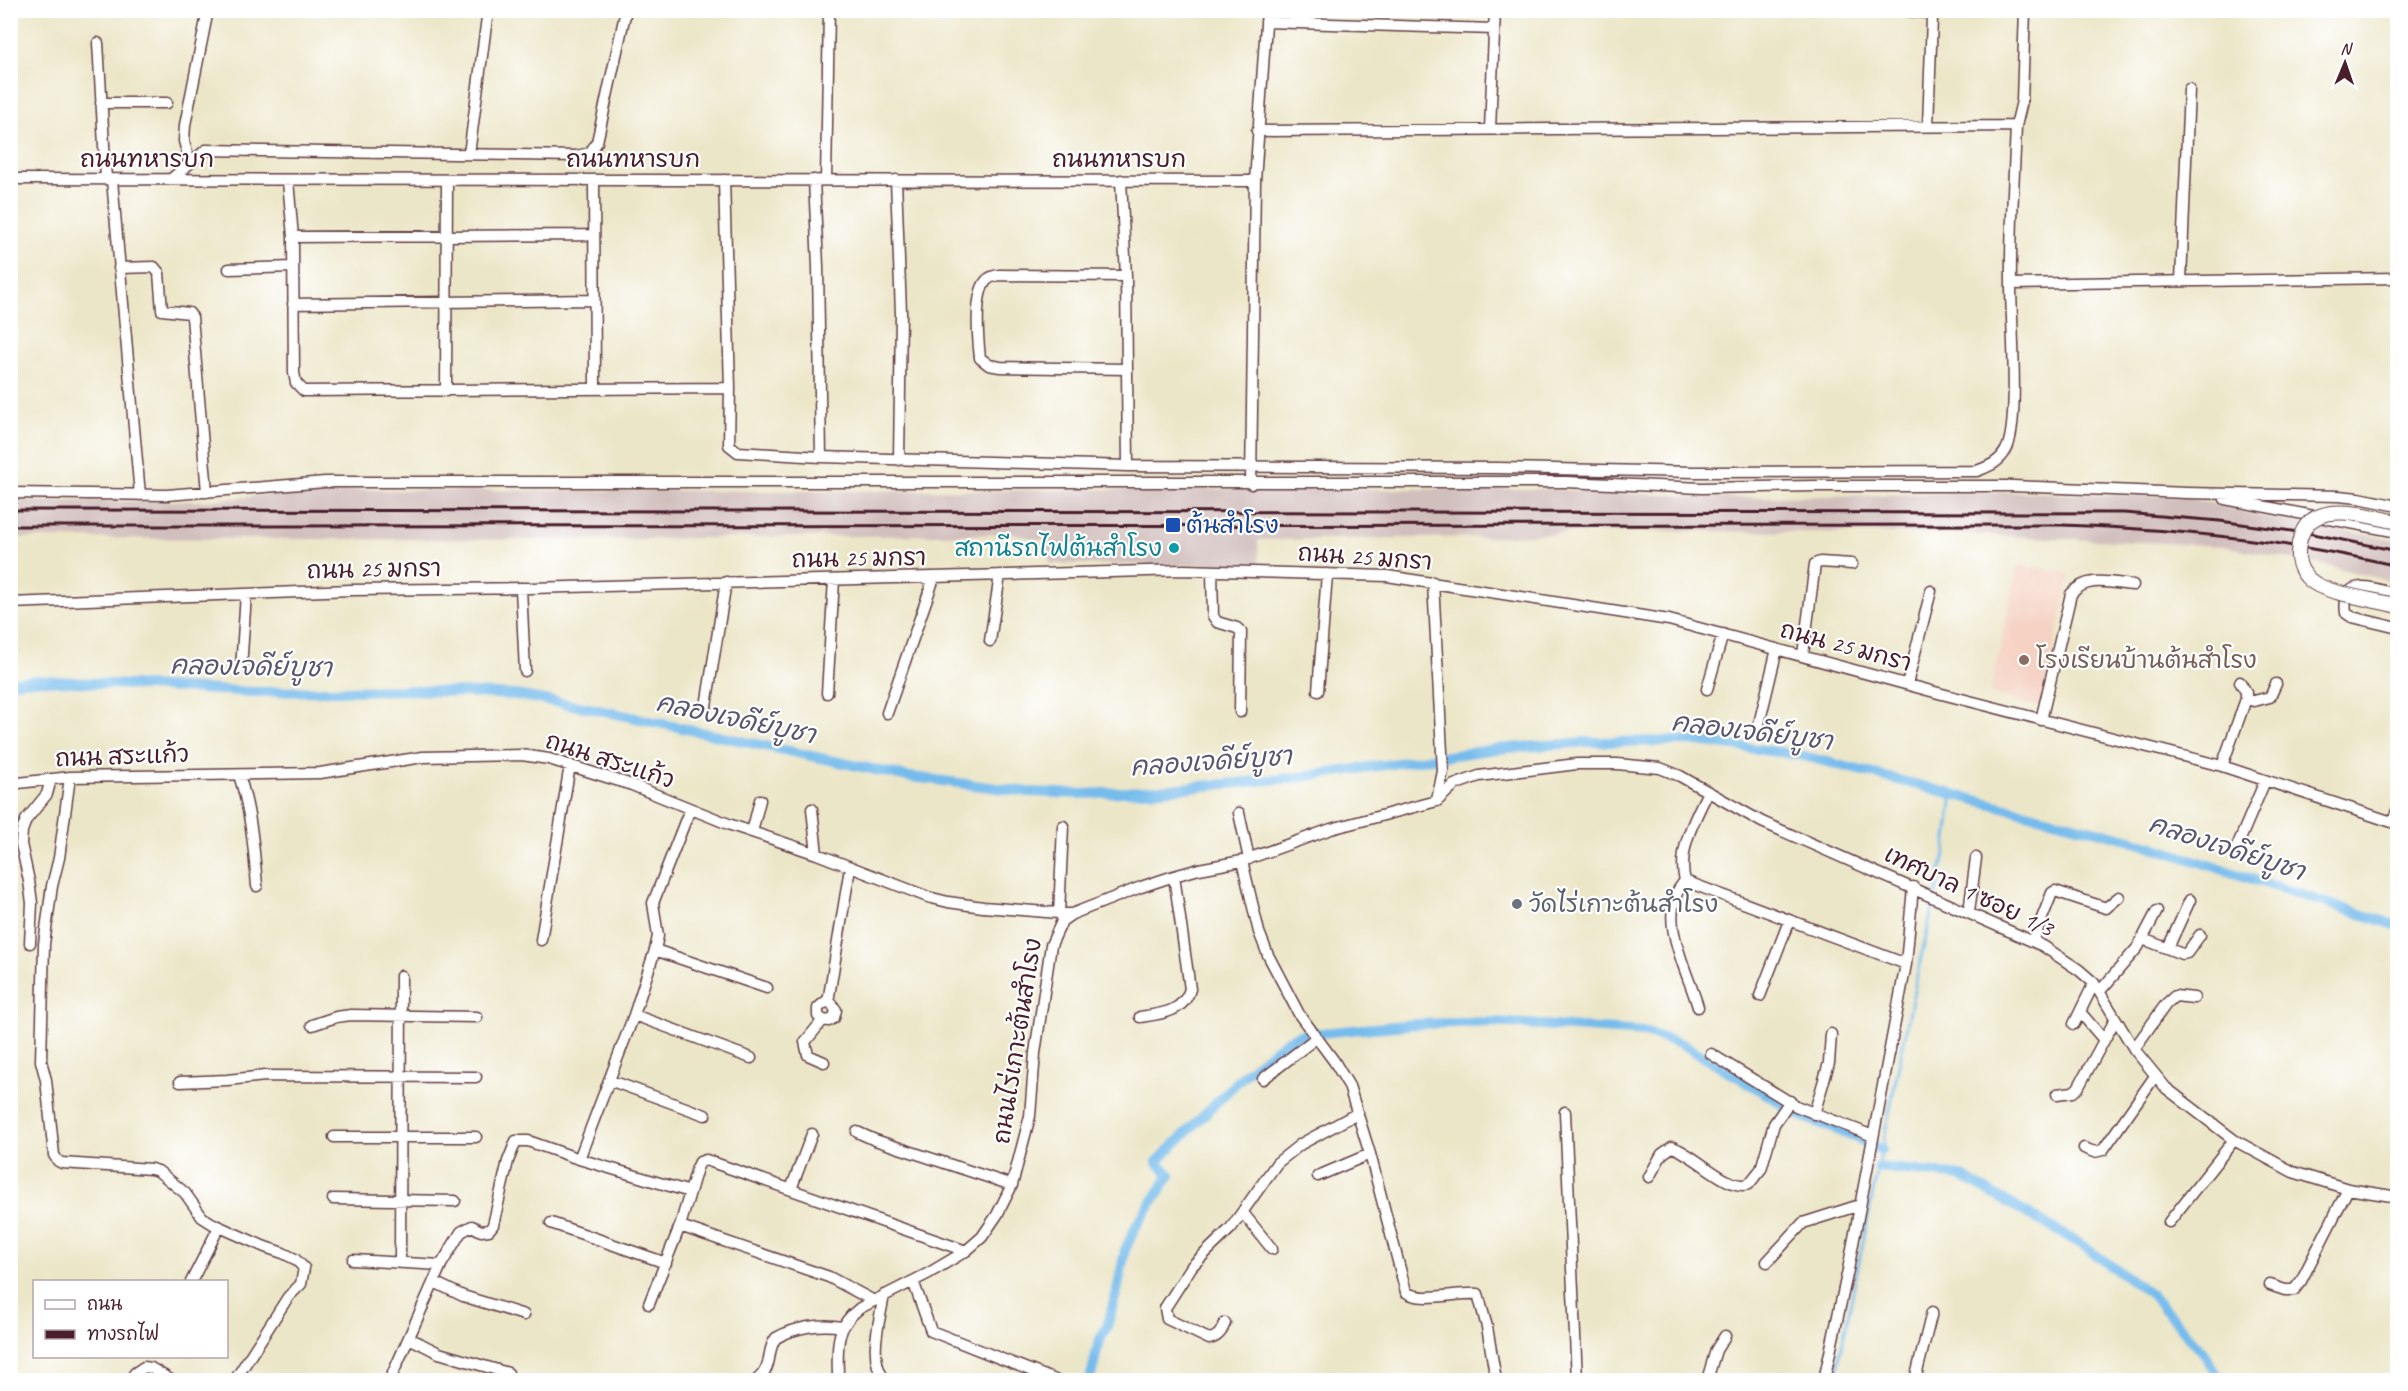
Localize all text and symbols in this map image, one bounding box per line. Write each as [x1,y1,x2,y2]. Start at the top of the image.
north arrow [2315,33,2375,93]
text: N [2340,39,2354,59]
street label: ถนนทหารบก [80,144,214,174]
street label: ถนนทหารบก [566,144,700,174]
street label: ถนนทหารบก [1052,144,1186,174]
place label: ต้นสำโรง [1186,509,1279,540]
marker: ต้นสำโรง [1164,516,1182,534]
place label: สถานีรถไฟต้นสำโรง [955,532,1162,563]
street label: ถนน 25 มกรา [1297,537,1433,577]
marker: สถานีรถไฟต้นสำโรง [1167,541,1181,555]
street label: ถนน 25 มกรา [791,542,927,574]
street label: ถนน 25 มกรา [306,553,442,585]
street label: ถนน 25 มกรา [1777,614,1915,678]
place label: โรงเรียนบ้านต้นสำโรง [2036,644,2257,675]
water label: คลองเจดีย์บูชา [170,648,334,687]
marker: โรงเรียนบ้านต้นสำโรง [2017,653,2031,667]
water label: คลองเจดีย์บูชา [653,685,820,755]
water label: คลองเจดีย์บูชา [1669,704,1836,761]
street label: ถนน สระแก้ว [542,725,678,795]
water label: คลองเจดีย์บูชา [1129,738,1295,787]
street label: ถนน สระแก้ว [55,739,189,773]
water label: คลองเจดีย์บูชา [2144,806,2311,892]
street label: เทศบาล 1 ซอย 1/3 [1880,839,2060,944]
place label: วัดไร่เกาะต้นสำโรง [1529,888,1718,919]
marker: วัดไร่เกาะต้นสำโรง [1510,897,1524,911]
street label: ถนนไร่เกาะต้นสำโรง [985,936,1048,1146]
legend [33,1280,228,1358]
text: ถนน [87,1293,122,1315]
text: ทางรถไฟ [87,1321,159,1345]

